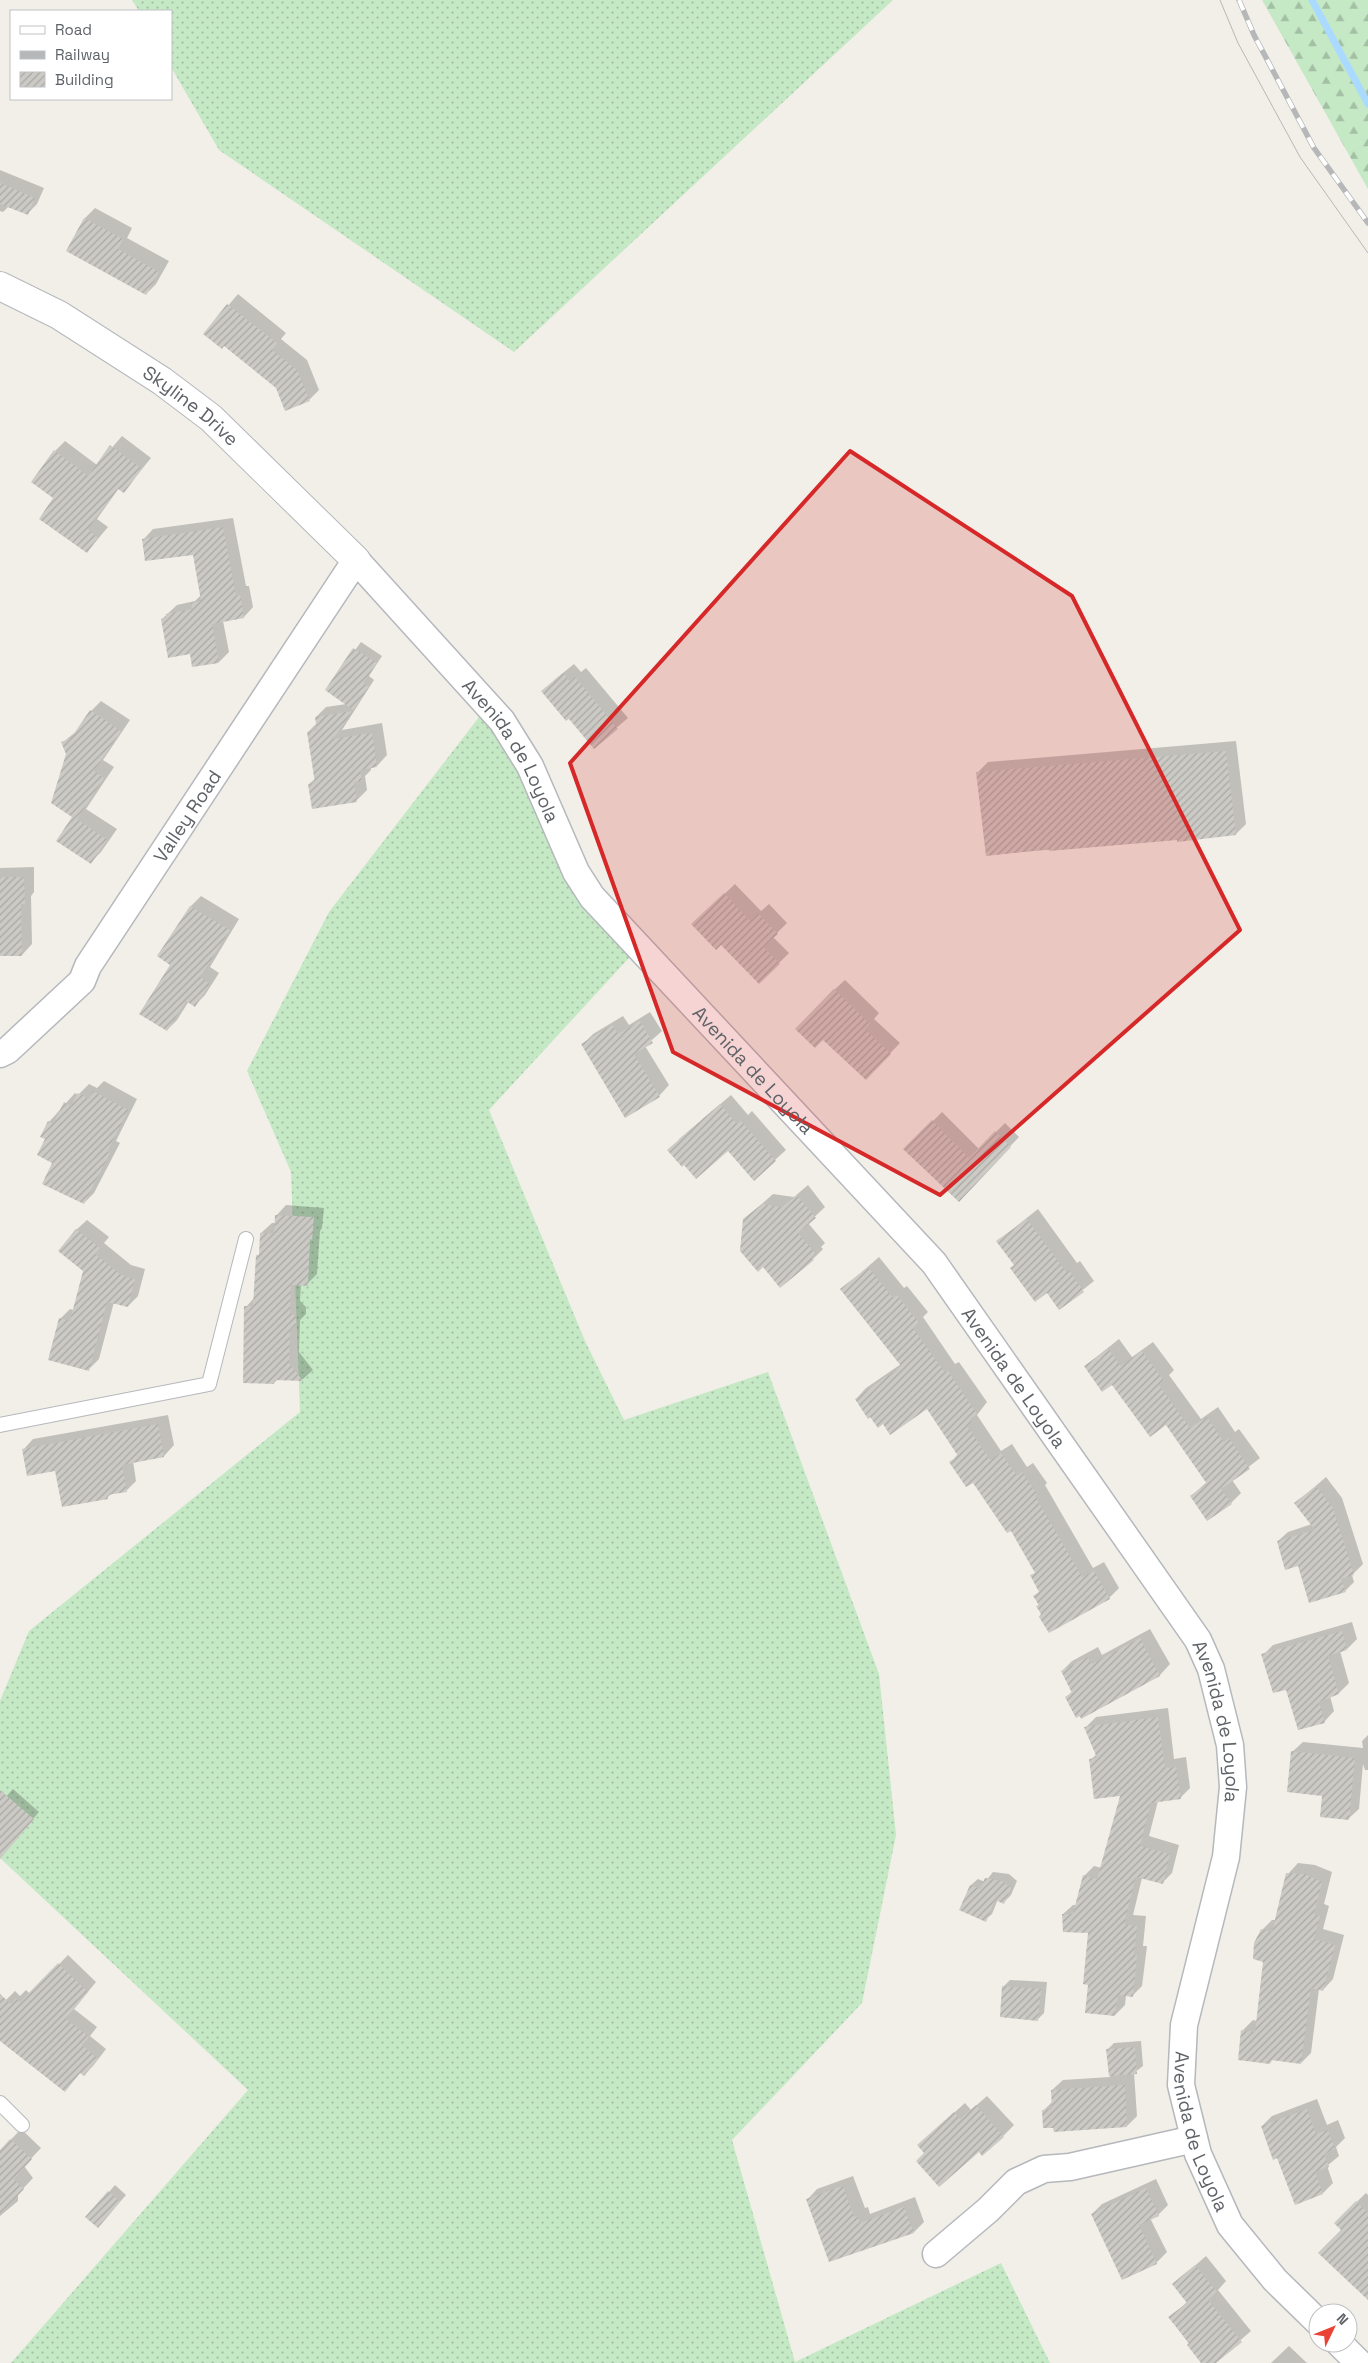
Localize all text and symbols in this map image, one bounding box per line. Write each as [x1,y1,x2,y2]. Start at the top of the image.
legend [10,10,172,100]
text: Road [55,20,92,39]
text: Railway [55,45,110,64]
text: Building [55,70,114,89]
street label: Skyline Drive [138,360,244,451]
street label: Avenida de Loyola [457,673,565,826]
street label: Valley Road [147,765,227,867]
street label: Avenida de Loyola [688,1001,820,1139]
street label: Avenida de Loyola [956,1302,1072,1453]
street label: Avenida de Loyola [1187,1636,1245,1804]
street label: Avenida de Loyola [1169,2051,1235,2216]
north arrow [1308,2303,1358,2353]
text: N [1333,2310,1352,2329]

